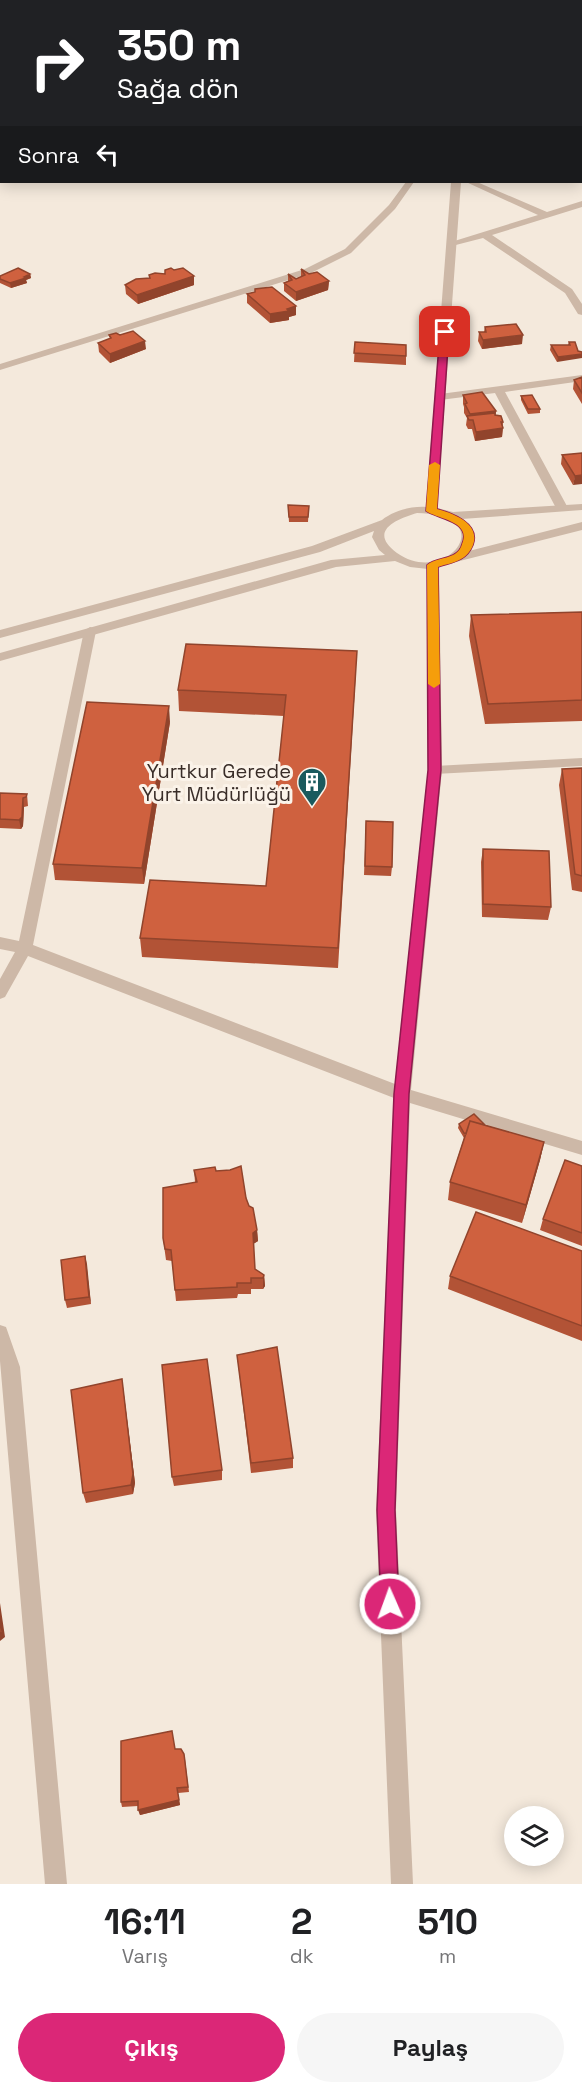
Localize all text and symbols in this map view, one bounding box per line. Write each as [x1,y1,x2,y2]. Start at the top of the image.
text: 350 m [117,19,242,72]
icon: right [18,24,96,102]
text: Sağa dön [117,71,239,106]
icon: left [91,138,124,171]
text: Sonra [18,141,79,169]
pin [419,306,470,357]
icon: arrive [428,315,461,348]
place label: Yurtkur Gerede Yurt Müdürlüğü [142,758,291,807]
building icon: Yurtkur Gerede Yurt Müdürlüğü [296,766,328,808]
position arrow [358,1572,422,1636]
map controls [504,1806,564,1866]
button: layers [504,1806,564,1866]
text: 16:11 [104,1899,186,1945]
text: 2 [291,1899,312,1945]
text: 510 [417,1899,478,1945]
text: Varış [122,1943,168,1969]
text: dk [290,1943,313,1969]
text: m [439,1943,456,1969]
button: Çıkış [18,2013,285,2082]
button: Paylaş [297,2013,564,2082]

